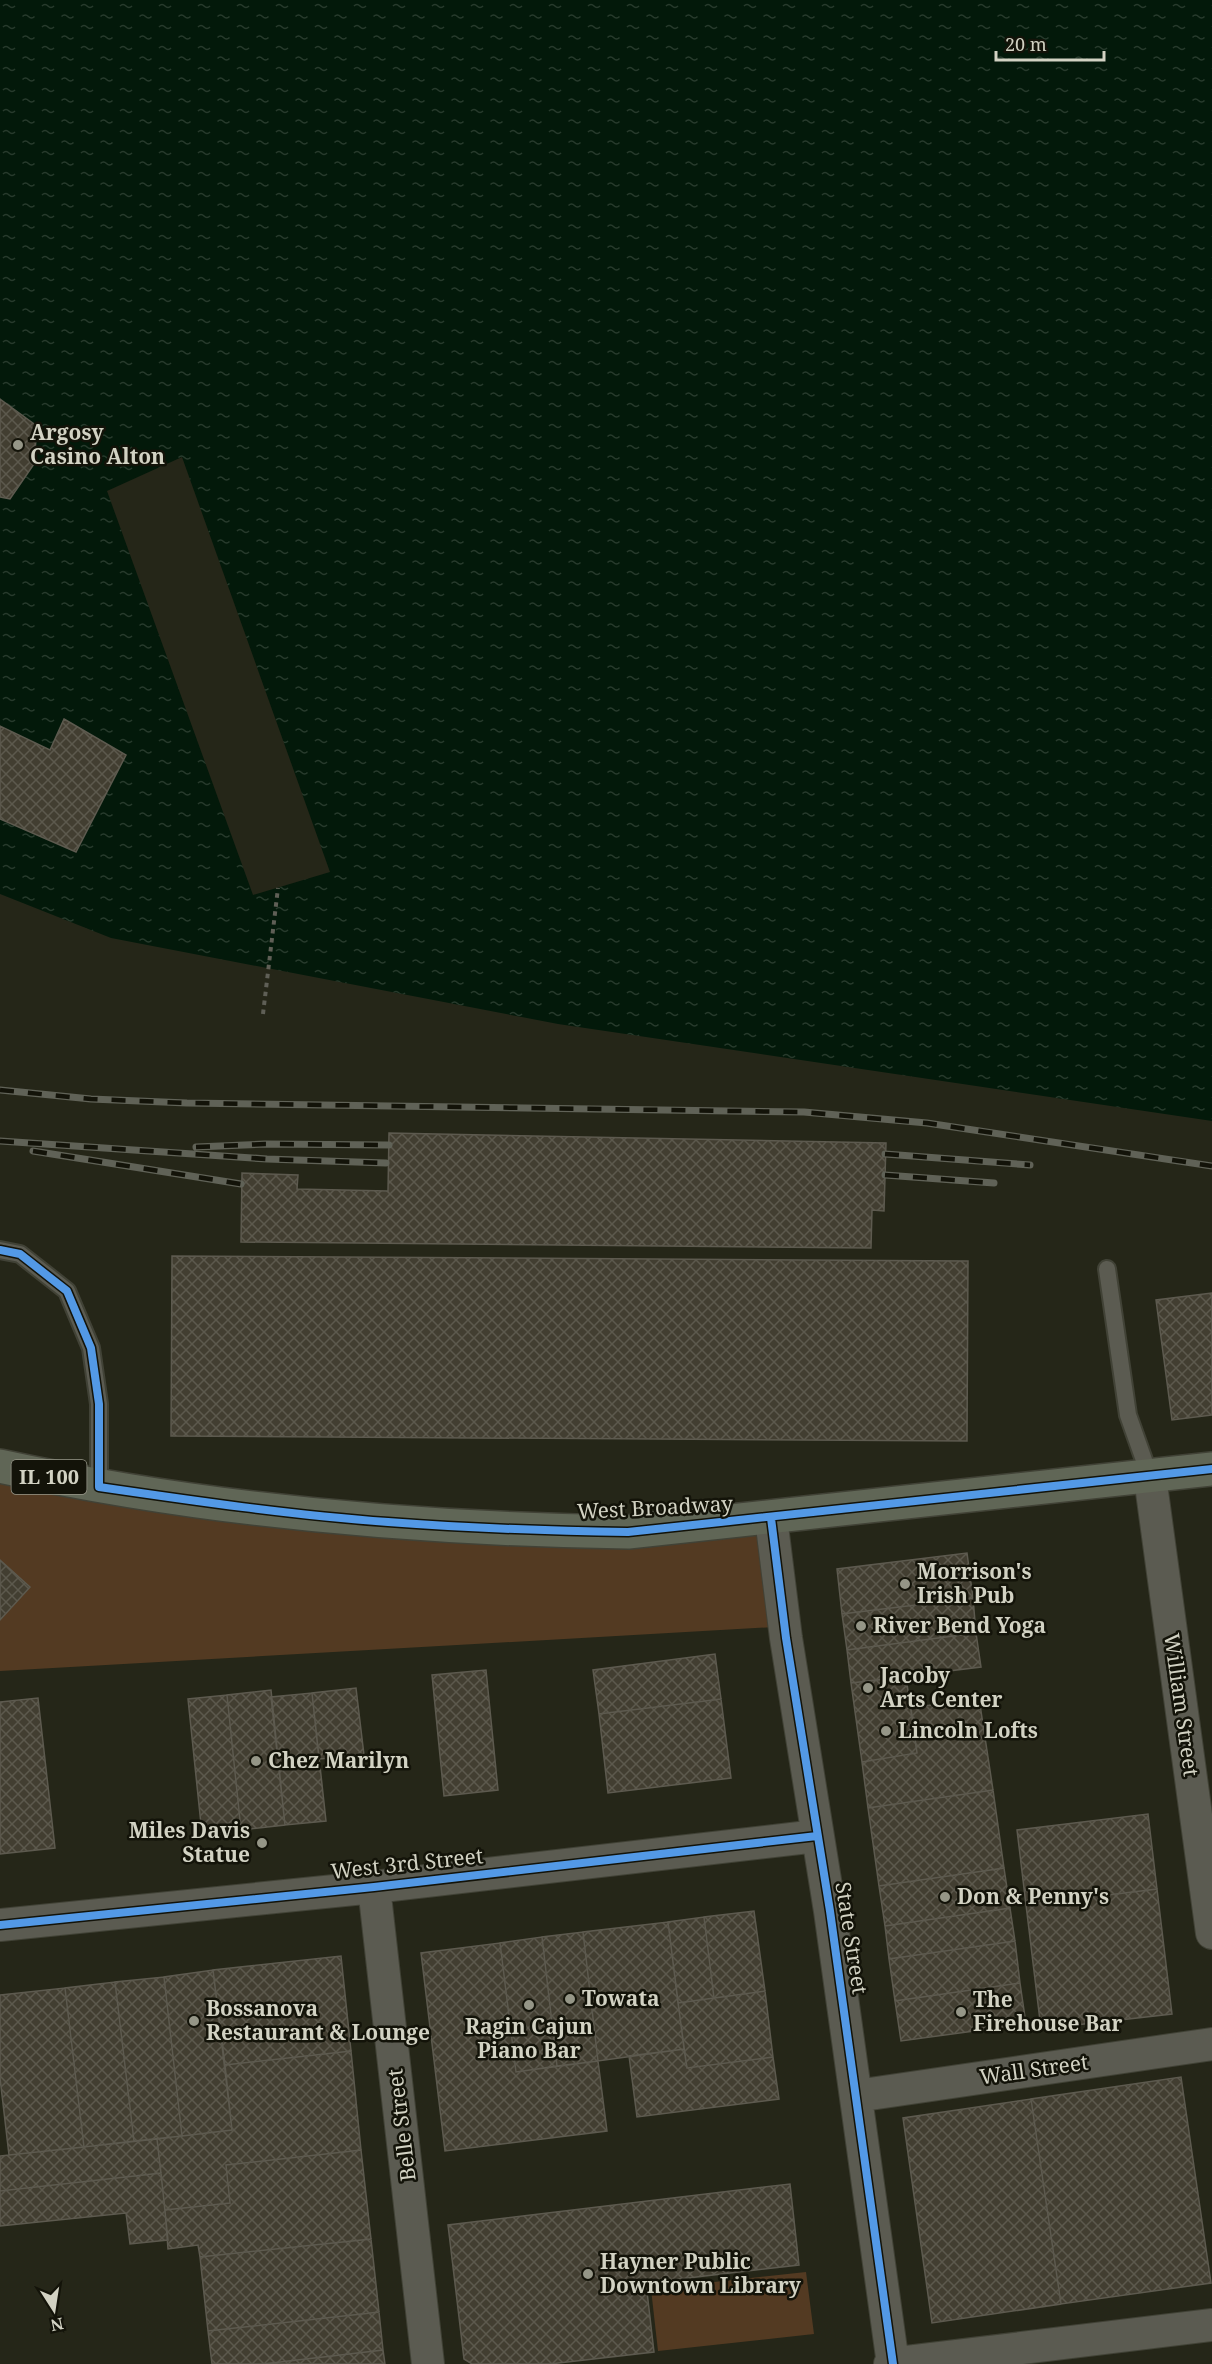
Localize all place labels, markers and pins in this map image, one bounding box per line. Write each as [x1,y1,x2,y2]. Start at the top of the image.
place label: Argosy Casino Alton [30,418,165,470]
marker: Argosy Casino Alton [11,438,25,452]
place label: Morrison's Irish Pub [917,1557,1032,1609]
marker: Morrison's Irish Pub [898,1577,912,1591]
place label: River Bend Yoga [873,1611,1046,1639]
marker: River Bend Yoga [854,1619,868,1633]
place label: Jacoby Arts Center [879,1661,1002,1713]
marker: Jacoby Arts Center [861,1681,875,1695]
place label: Lincoln Lofts [898,1716,1038,1744]
marker: Lincoln Lofts [879,1724,893,1738]
place label: Chez Marilyn [268,1746,409,1774]
marker: Chez Marilyn [249,1754,263,1768]
place label: Miles Davis Statue [129,1816,250,1868]
marker: Miles Davis Statue [255,1836,269,1850]
place label: Don & Penny's [957,1882,1109,1910]
marker: Don & Penny's [938,1890,952,1904]
place label: Towata [582,1984,659,2012]
place label: The Firehouse Bar [973,1985,1123,2037]
marker: Towata [563,1992,577,2006]
place label: Bossanova Restaurant & Lounge [206,1994,430,2046]
marker: Ragin Cajun Piano Bar [522,1998,536,2012]
marker: The Firehouse Bar [954,2005,968,2019]
place label: Ragin Cajun Piano Bar [465,2012,593,2064]
marker: Bossanova Restaurant & Lounge [187,2014,201,2028]
place label: Hayner Public Downtown Library [600,2247,802,2299]
marker: Hayner Public Downtown Library [581,2267,595,2281]

